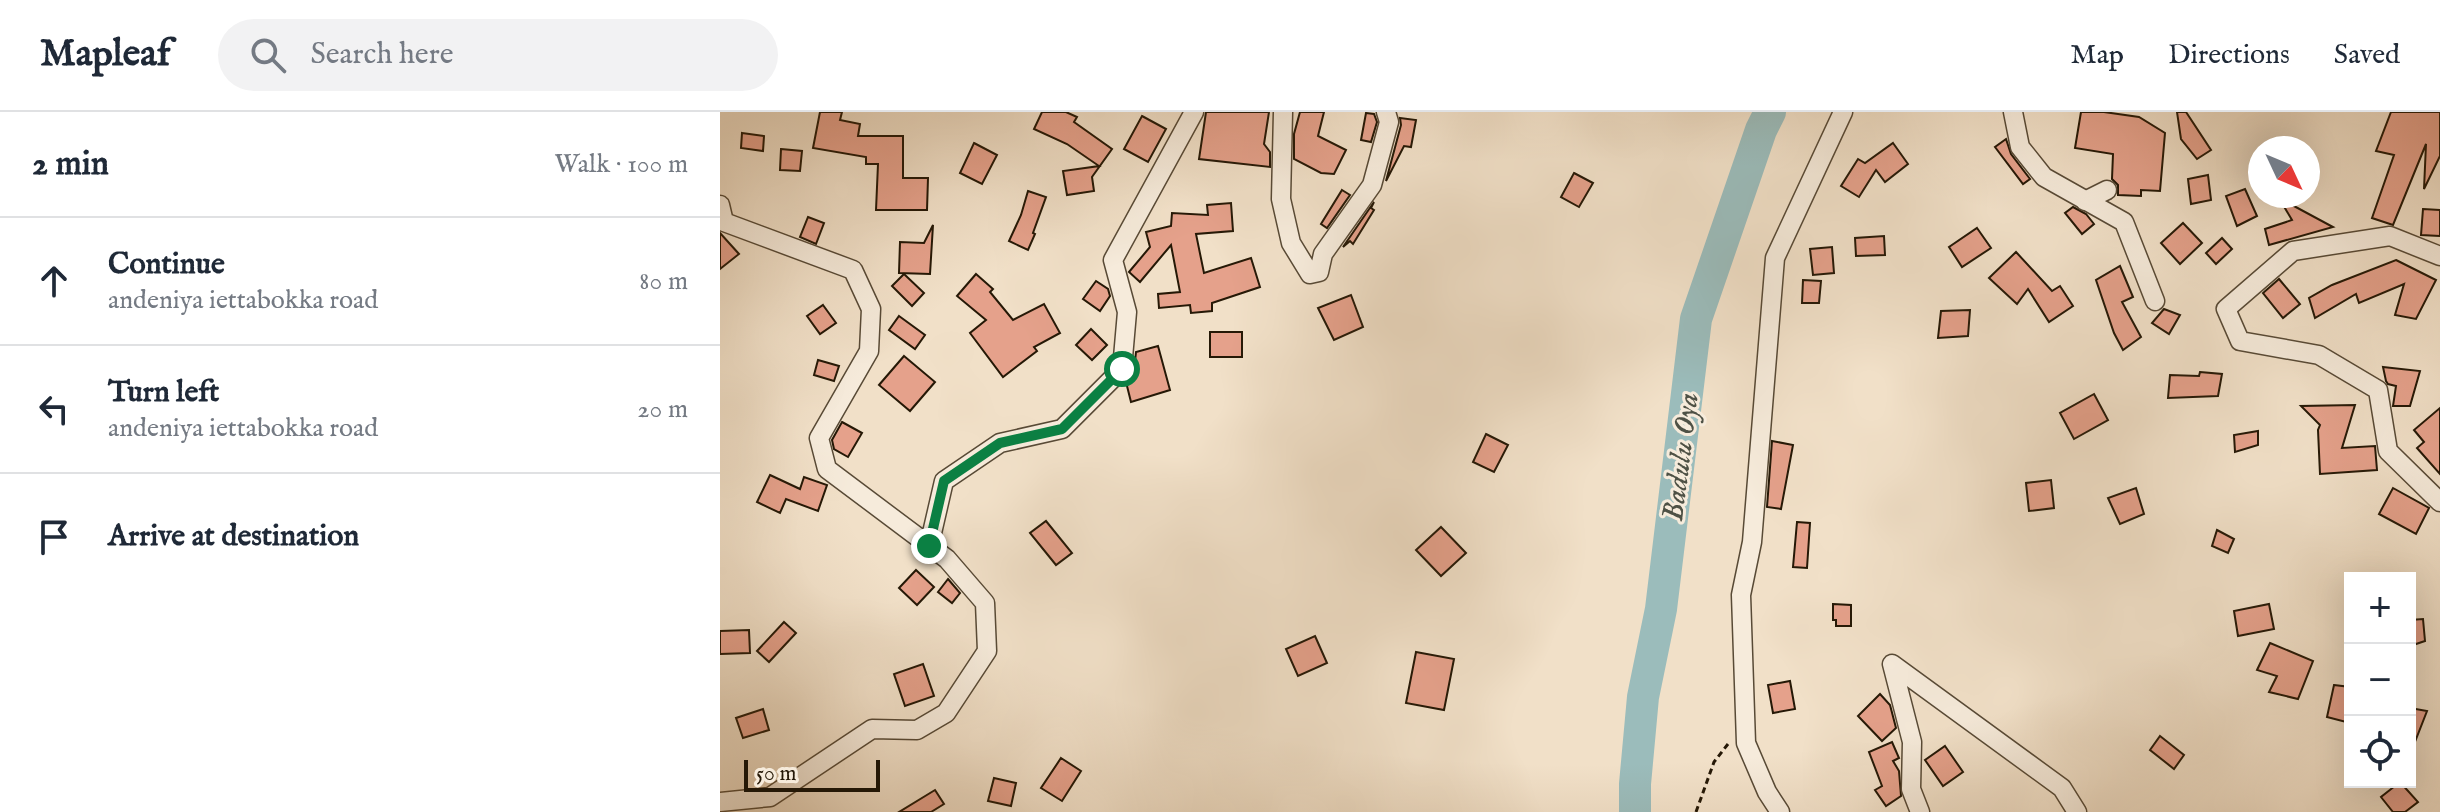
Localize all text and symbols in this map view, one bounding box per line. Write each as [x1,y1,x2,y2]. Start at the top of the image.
search box [218,19,778,91]
text: Mapleaf [40,31,170,79]
icon: search [246,33,290,77]
text: Search here [310,36,453,74]
text: Map [2070,38,2124,73]
text: Directions [2168,38,2290,73]
text: Saved [2334,38,2400,73]
north arrow [2248,136,2320,208]
text: 2 min [32,143,109,186]
text: Walk · 100 m [555,148,688,181]
text: Continue [108,246,225,284]
icon: ahead [32,259,76,303]
text: 80 m [639,265,688,298]
text: andeniya iettabokka road [108,284,378,317]
route start [1104,351,1140,387]
text: Turn left [108,374,219,412]
icon: left [32,387,76,431]
water label: Badulu Oya [1655,391,1709,524]
text: 20 m [637,393,688,426]
text: andeniya iettabokka road [108,412,378,445]
icon: arrive [32,515,76,559]
text: Arrive at destination [108,518,359,556]
route end [911,528,947,564]
map controls [2344,572,2416,788]
button: + [2344,572,2416,644]
button: − [2344,644,2416,716]
button: locate [2344,716,2416,788]
scale bar [744,756,880,792]
text: 50 m [756,760,797,788]

